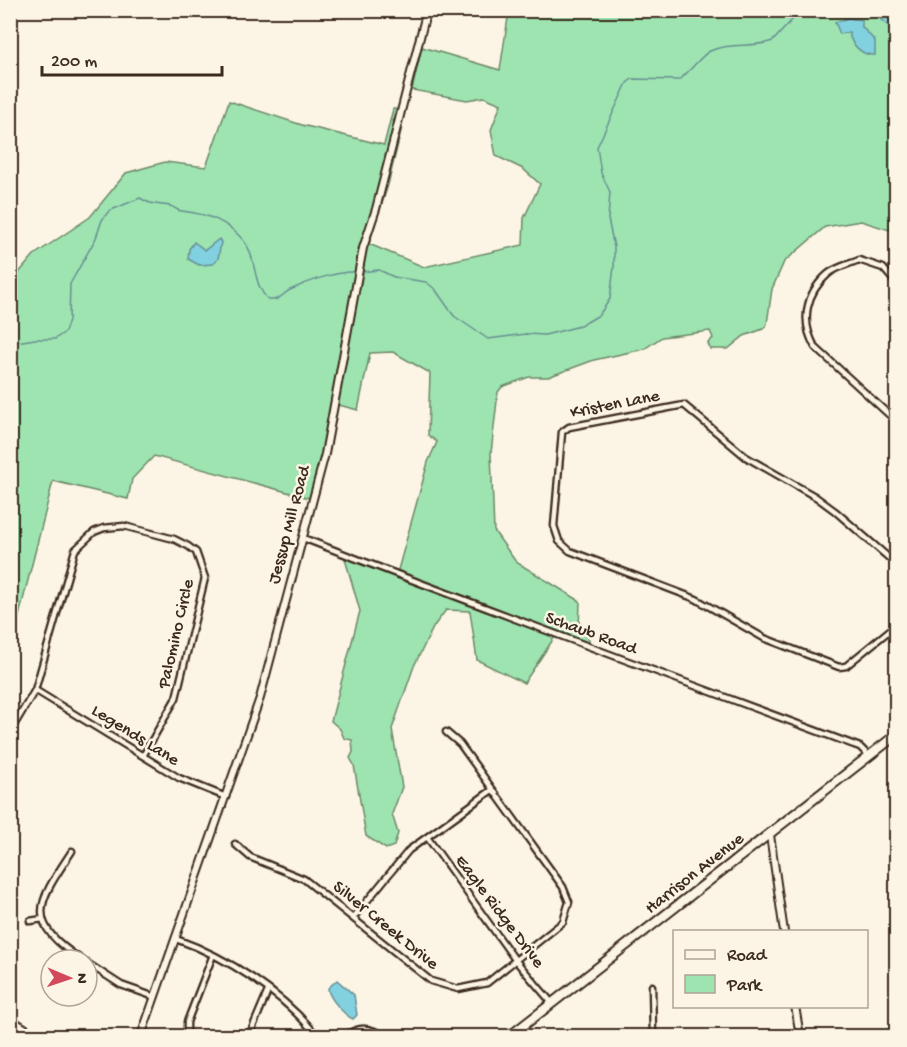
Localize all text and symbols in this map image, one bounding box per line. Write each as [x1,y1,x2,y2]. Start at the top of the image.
scale bar [42,39,222,77]
text: 200 m [51,52,98,73]
street label: Kristen Lane [568,386,662,424]
street label: Jessup Mill Road [264,462,316,586]
street label: Palomino Circle [154,577,200,692]
street label: Schaub Road [542,608,641,661]
street label: Legends Lane [87,701,183,772]
street label: Harrison Avenue [641,828,749,919]
street label: Eagle Ridge Drive [450,851,549,973]
street label: Silver Creek Drive [328,877,443,976]
legend [673,930,868,1008]
text: Road [727,946,768,967]
north arrow [39,948,99,1008]
text: N [71,973,90,985]
text: Park [726,976,763,997]

